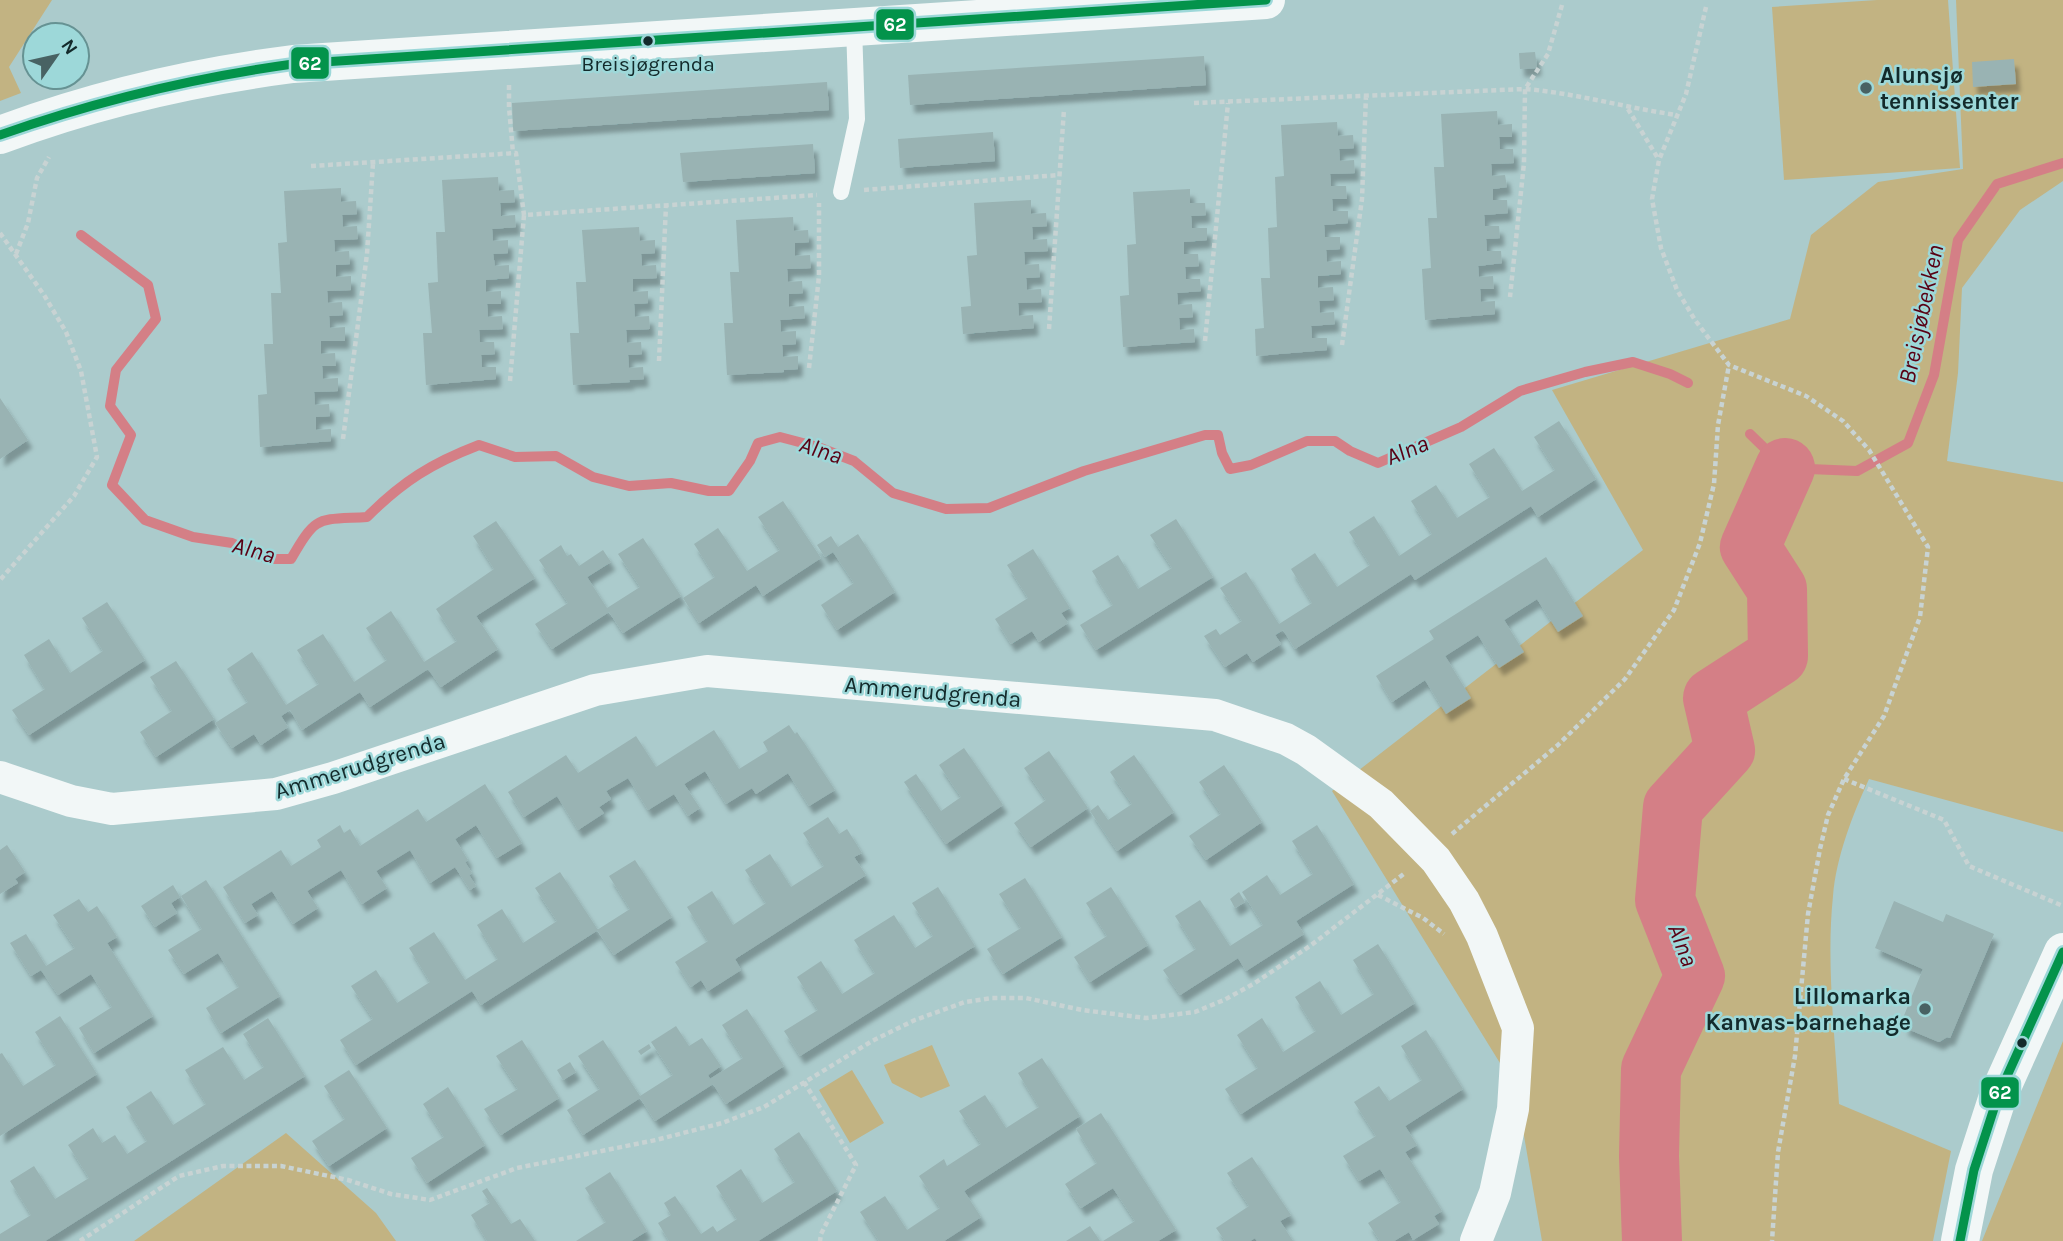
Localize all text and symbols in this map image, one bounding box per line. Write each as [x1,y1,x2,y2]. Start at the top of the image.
line badge: 62 [875,8,915,41]
text: 62 [883,14,907,36]
north arrow [21,21,91,91]
marker: Breisjøgrenda [641,34,655,48]
text: N [56,35,82,59]
line badge: 62 [290,46,330,80]
place label: Breisjøgrenda [581,52,715,76]
text: 62 [298,53,322,75]
place label: Alunsjø tennissenter [1880,62,2019,115]
marker: Alunsjø tennissenter [1858,80,1874,96]
water label: Breisjøbekken [1893,242,1949,386]
water label: Alna [1382,429,1432,471]
water label: Alna [796,430,846,470]
water label: Alna [229,531,279,569]
street label: Ammerudgrenda [844,671,1022,713]
street label: Ammerudgrenda [271,727,449,805]
water label: Alna [1662,920,1704,970]
place label: Lillomarka Kanvas-barnehage [1706,983,1911,1036]
marker: Lillomarka Kanvas-barnehage [1917,1001,1933,1017]
unlabelled marker [2015,1036,2029,1050]
line badge: 62 [1980,1076,2020,1109]
text: 62 [1988,1082,2012,1104]

